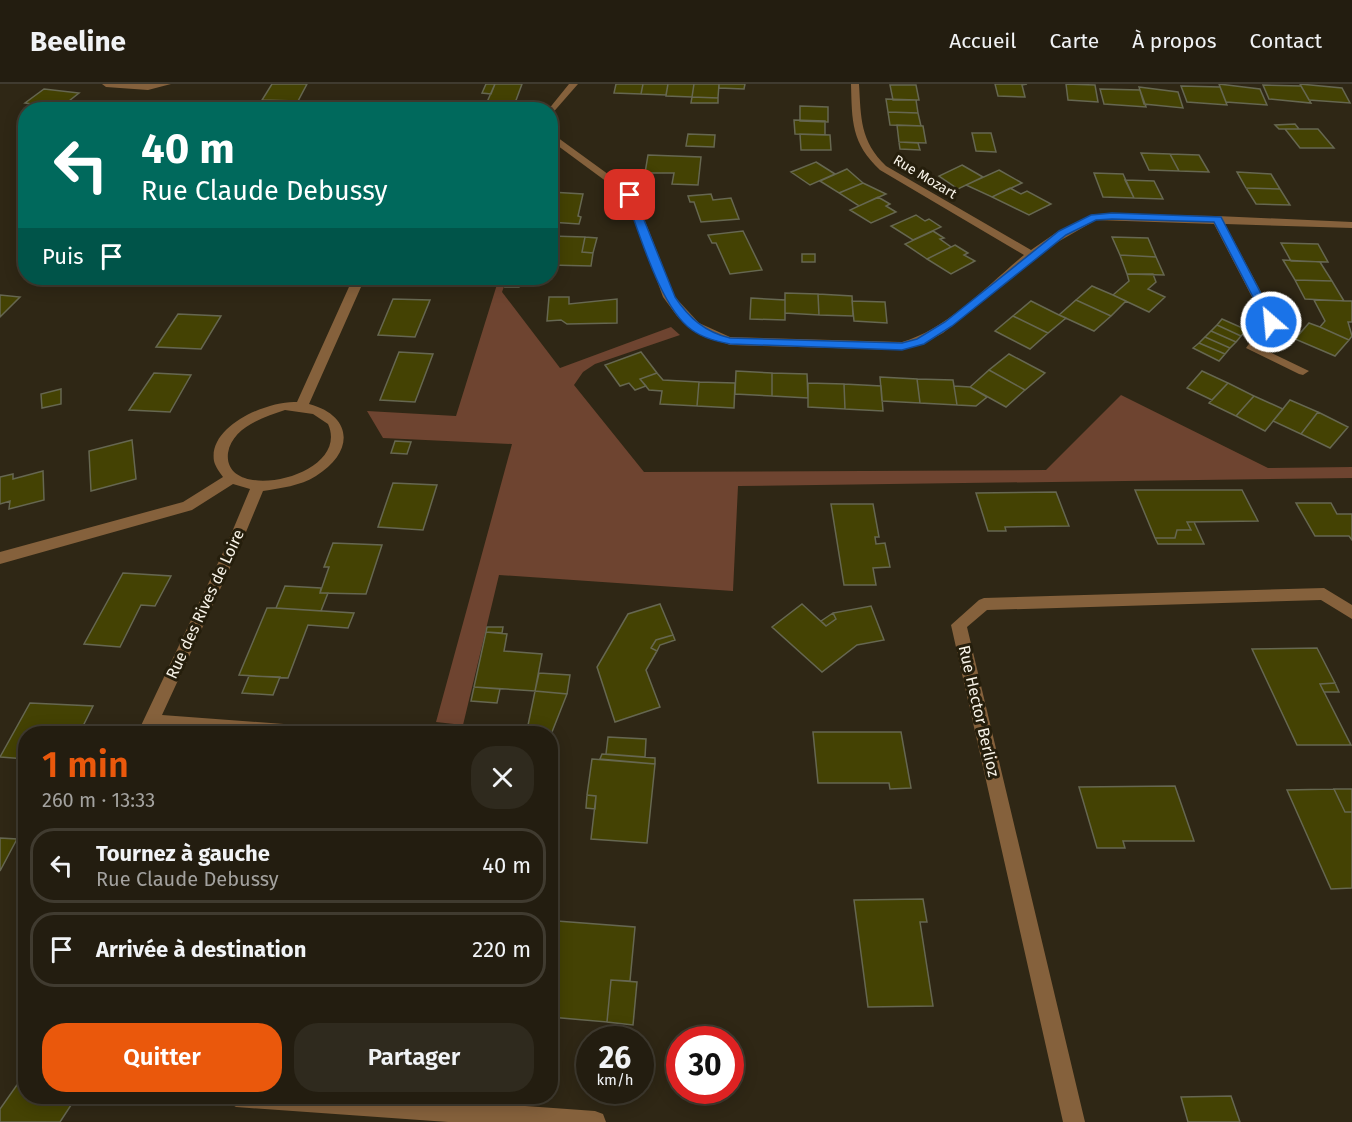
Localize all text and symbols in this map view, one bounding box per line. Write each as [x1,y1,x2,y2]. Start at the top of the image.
text: Beeline [30,25,126,58]
text: Accueil [949,28,1016,54]
text: Carte [1049,28,1099,54]
text: À propos [1132,28,1217,54]
text: Contact [1250,28,1322,54]
text: 40 m [141,124,235,174]
icon: left [42,126,120,204]
street label: Rue Mozart [890,151,961,203]
pin [604,169,655,220]
text: Rue Claude Debussy [141,175,388,207]
icon: arrive [613,178,646,211]
icon: arrive [95,240,128,273]
text: Puis [42,243,83,270]
position arrow [1239,290,1303,354]
street label: Rue des Rives de Loire [162,526,248,682]
street label: Rue Hector Berlioz [955,643,1003,779]
text: 1 min [42,743,129,787]
button: close [471,746,534,809]
text: 260 m · 13:33 [42,788,155,812]
text: Tournez à gauche [96,840,270,867]
icon: left [45,849,78,882]
text: 40 m [482,852,531,879]
text: Rue Claude Debussy [96,867,279,891]
icon: arrive [45,933,78,966]
text: Arrivée à destination [96,936,306,963]
text: 220 m [472,936,531,963]
button: Quitter [42,1023,282,1092]
button: Partager [294,1023,534,1092]
speed limit sign: 30 [666,1026,744,1104]
text: 26 [599,1040,631,1076]
text: km/h [596,1071,634,1089]

